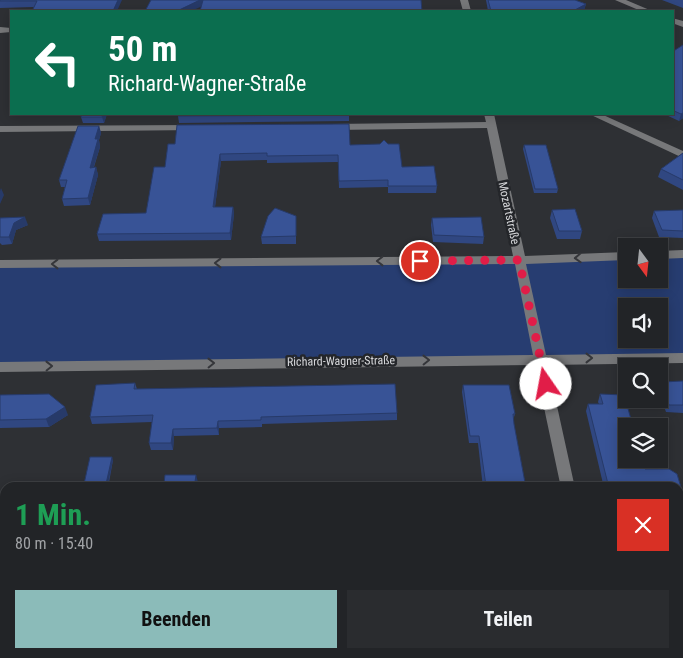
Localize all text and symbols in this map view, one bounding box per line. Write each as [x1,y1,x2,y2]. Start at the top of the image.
text: 50 m [108,29,177,70]
icon: left [25,30,90,95]
text: Richard-Wagner-Straße [108,71,306,96]
street label: Mozartstraße [496,180,523,246]
north arrow [618,238,668,288]
map controls [618,238,668,468]
pin [399,240,441,282]
icon: arrive [406,247,434,275]
one-way arrow [573,253,581,263]
one-way arrow [376,256,384,266]
one-way arrow [213,258,221,268]
one-way arrow [51,259,58,269]
button: sound [618,298,668,348]
street label: Richard-Wagner-Straße [287,353,396,369]
one-way arrow [585,353,593,363]
one-way arrow [422,355,430,365]
position arrow [519,357,571,409]
one-way arrow [207,358,215,369]
button: search [618,358,668,408]
one-way arrow [45,361,53,371]
button: layers [618,418,668,468]
text: 1 Min. [15,497,91,532]
button: close [617,499,669,551]
text: 80 m · 15:40 [15,534,93,553]
button: Beenden [15,590,337,648]
button: Teilen [347,590,669,648]

